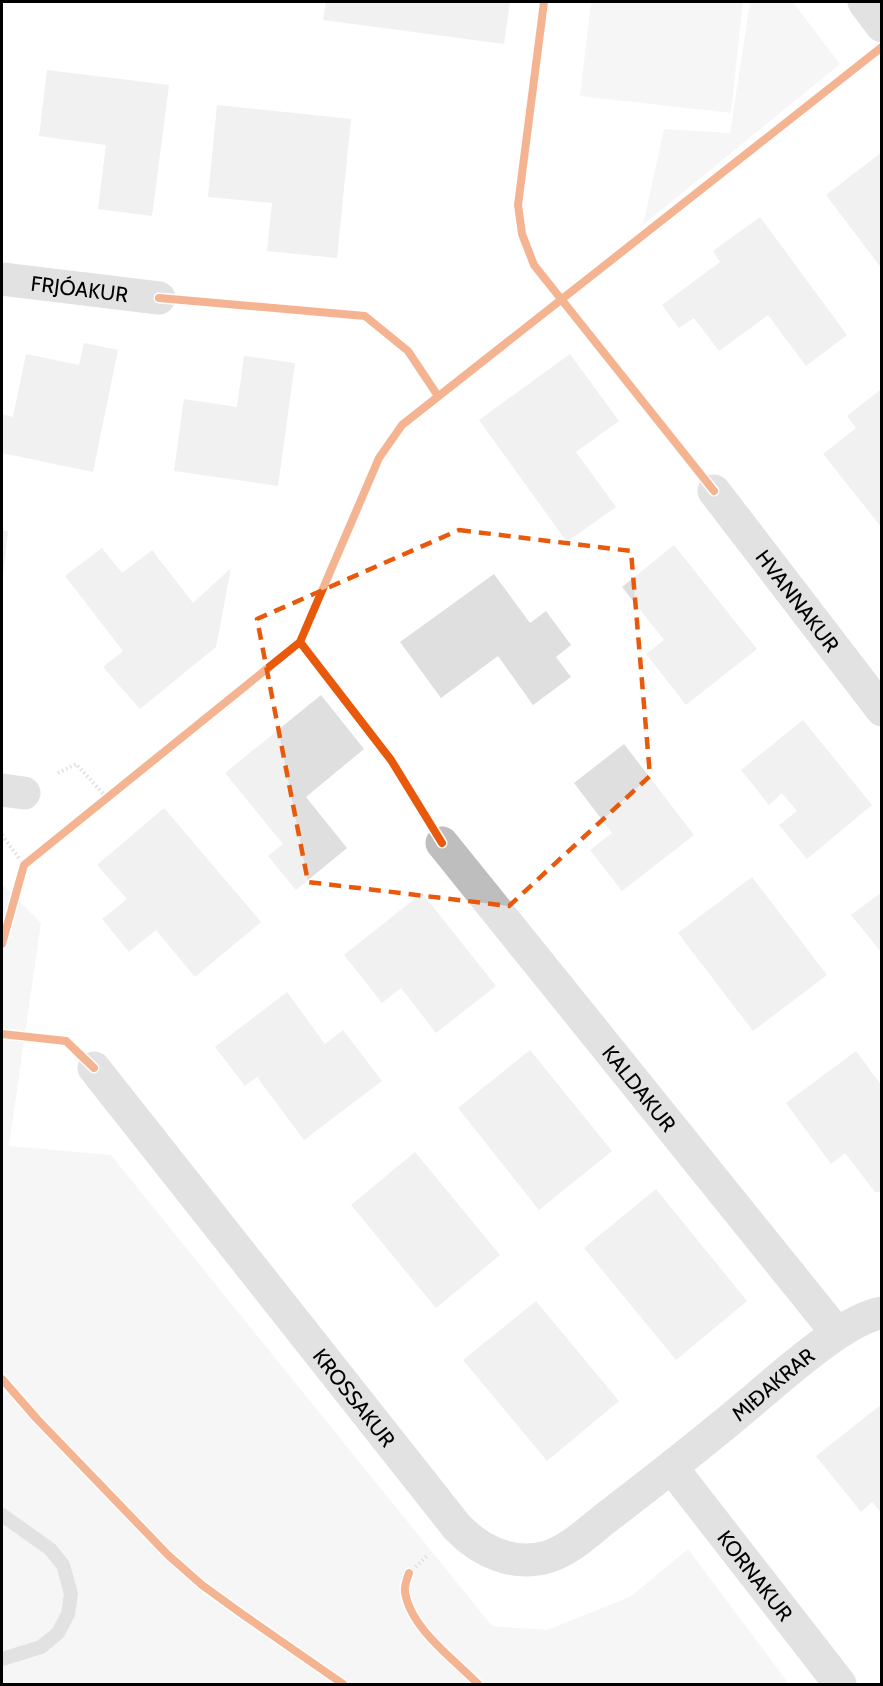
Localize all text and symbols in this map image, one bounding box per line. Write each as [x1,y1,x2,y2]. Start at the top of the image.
street label: FRJÓAKUR [29,270,130,307]
street label: HVANNAKUR [751,545,845,657]
street label: KALDAKUR [598,1040,682,1136]
street label: MIÐAKRAR [726,1342,819,1426]
street label: KROSSAKUR [308,1343,401,1452]
street label: KORNAKUR [713,1525,799,1626]

